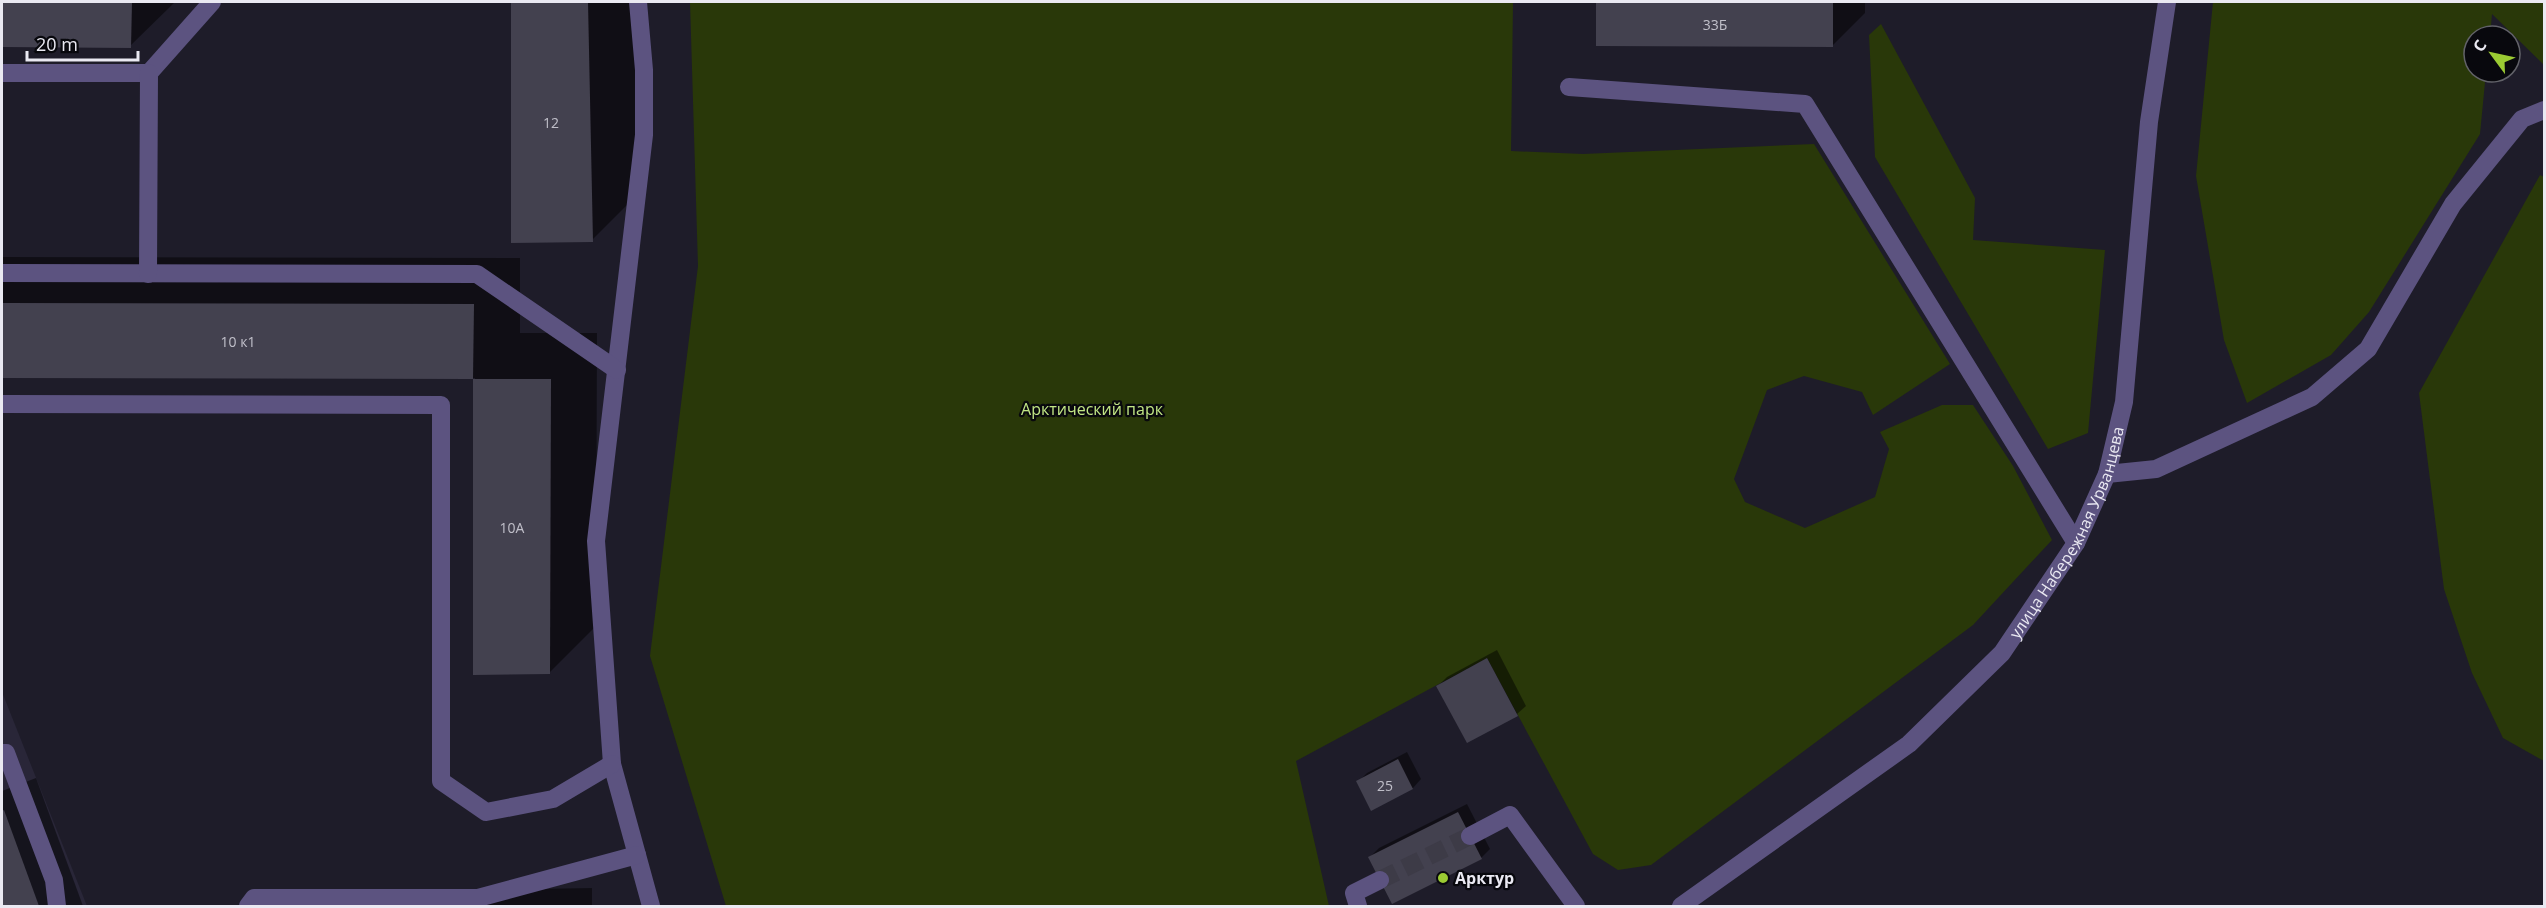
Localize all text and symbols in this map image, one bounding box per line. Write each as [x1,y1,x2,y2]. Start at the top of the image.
house number: 33Б [1703,15,1727,34]
scale bar [27,24,138,62]
north arrow [2462,24,2522,84]
text: 20 m [36,32,78,56]
text: С [2467,36,2491,56]
house number: 12 [543,113,559,132]
house number: 10 к1 [221,332,255,351]
park label: Арктический парк [1021,398,1164,420]
street label: улица Набережная Урванцева [2004,424,2129,643]
house number: 10А [500,518,525,537]
house number: 25 [1377,776,1393,795]
place label: Арктур [1455,867,1514,889]
marker: Арктур [1436,871,1450,885]

